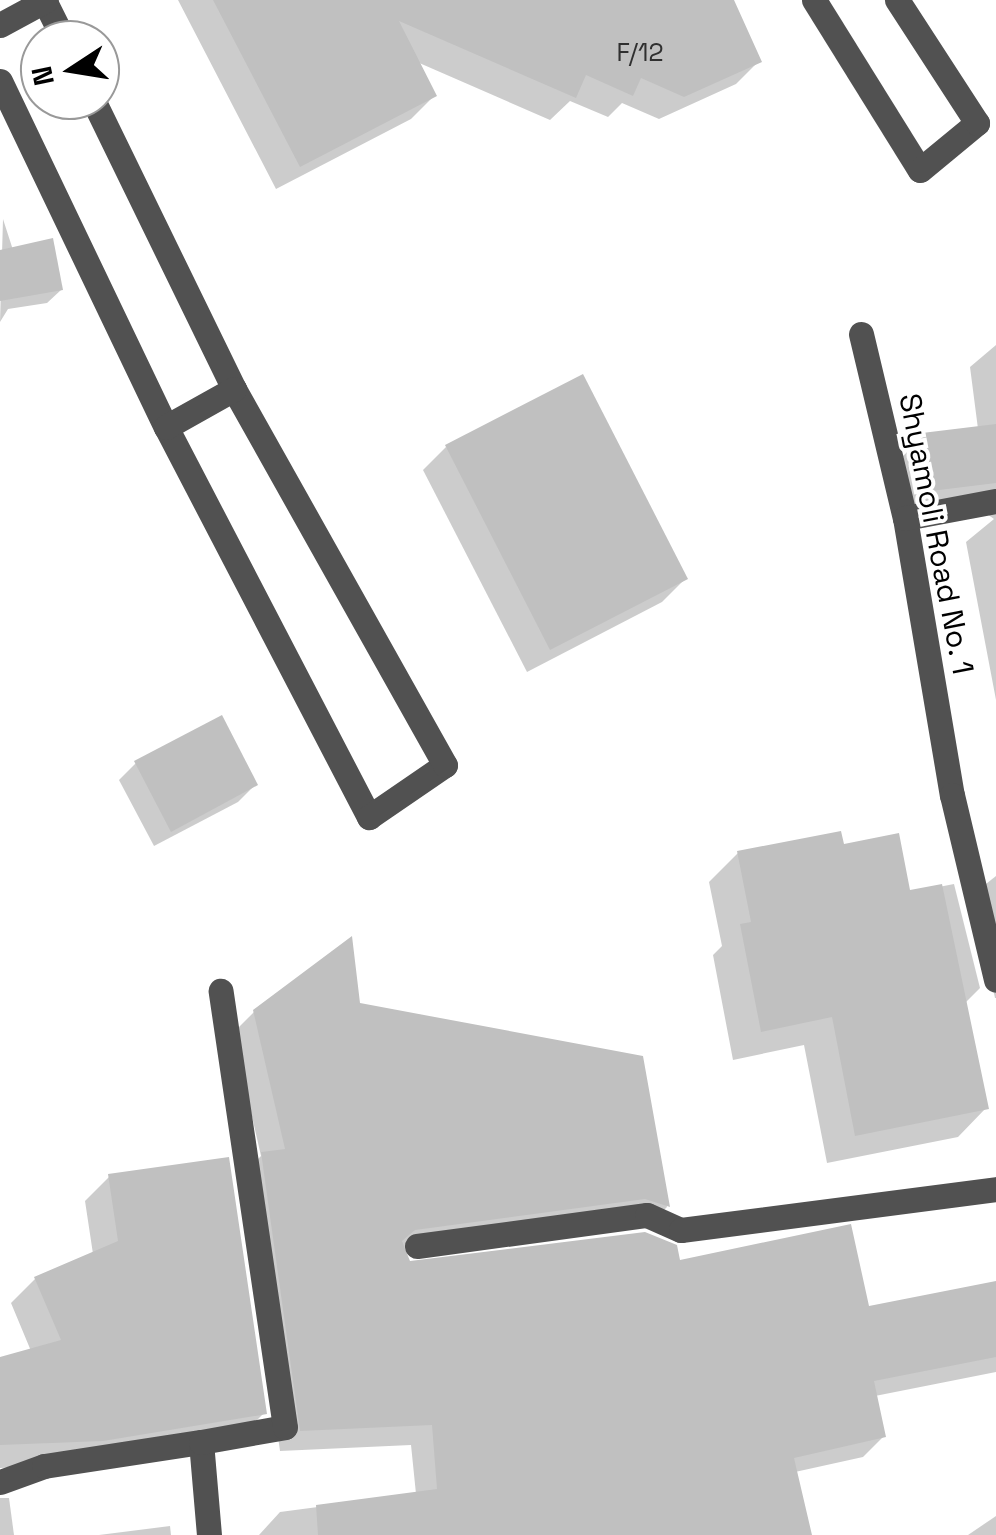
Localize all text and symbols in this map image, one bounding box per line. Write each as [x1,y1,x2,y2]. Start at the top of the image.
north arrow [20,20,120,120]
house number: F/12 [616,37,664,67]
text: N [23,63,62,89]
street label: Shyamoli Road No. 1 [891,390,981,678]

